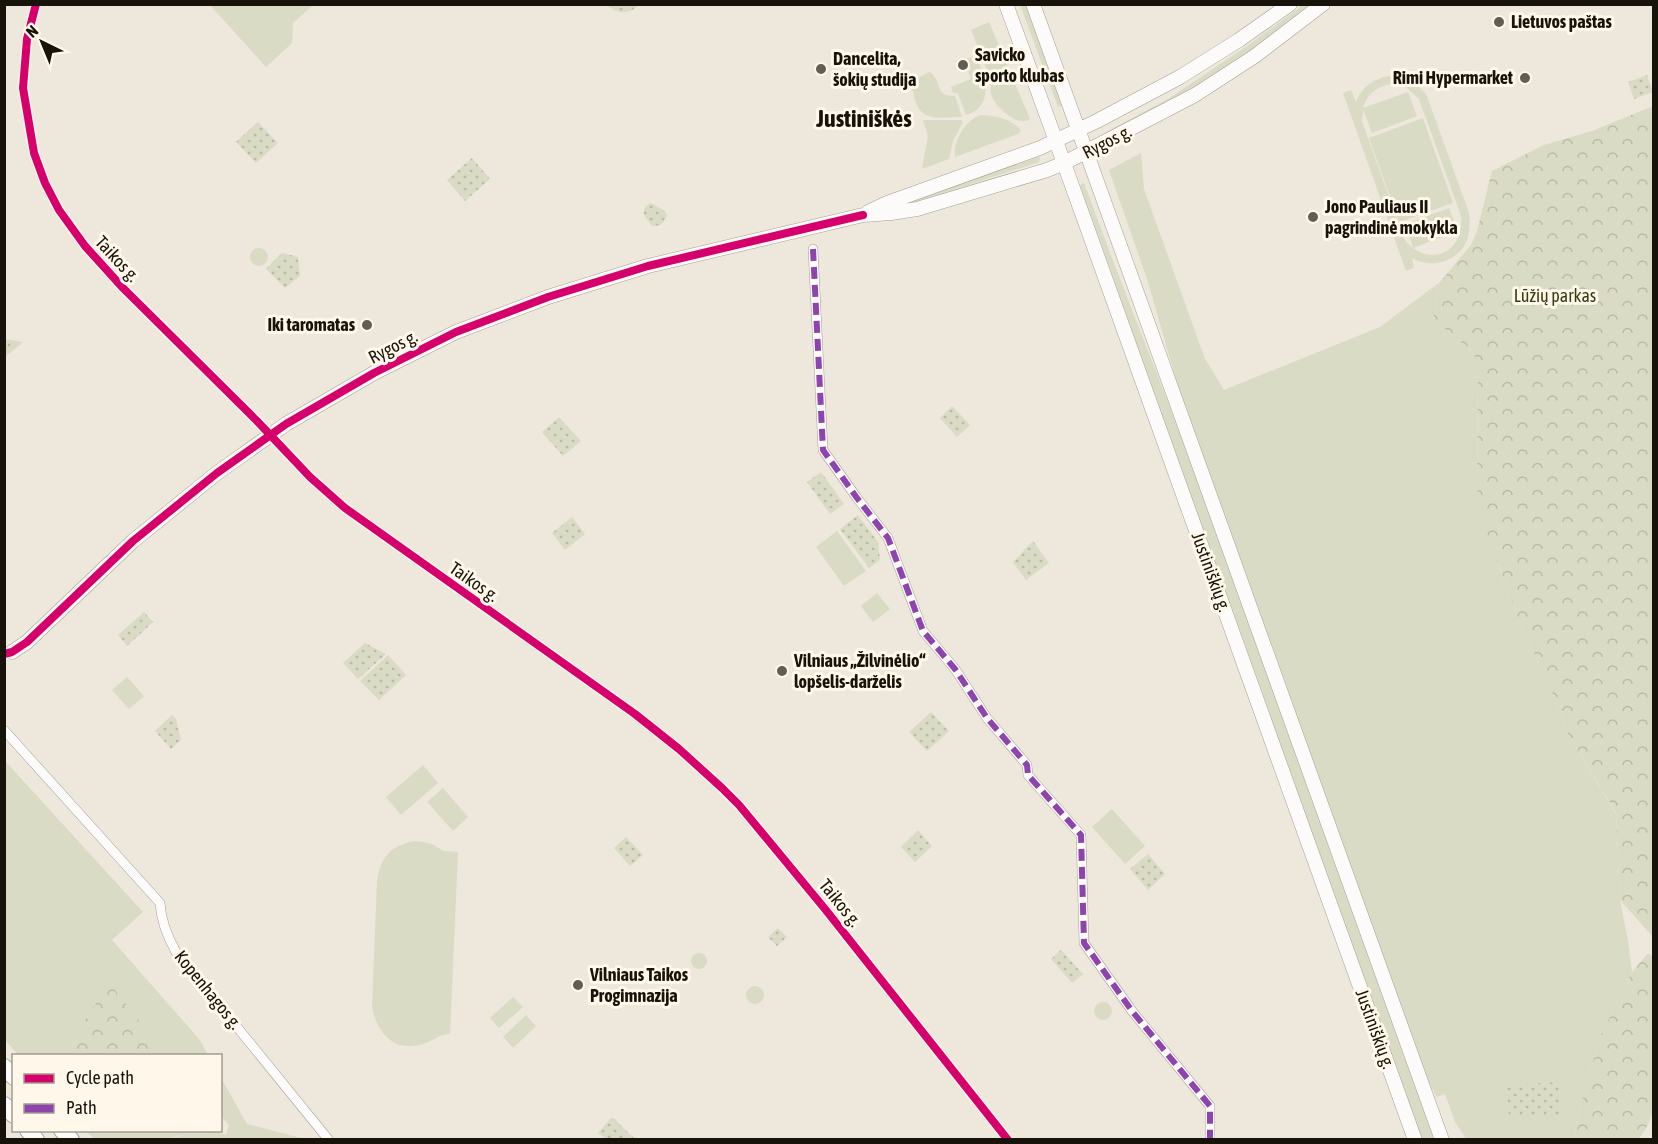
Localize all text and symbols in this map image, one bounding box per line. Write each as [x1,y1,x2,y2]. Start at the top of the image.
place label: Lietuvos paštas [1511,11,1612,32]
north arrow [12,12,72,72]
marker: Lietuvos paštas [1492,15,1506,29]
text: N [22,21,41,41]
place label: Savicko sporto klubas [975,44,1065,86]
place label: Dancelita, šokių studija [833,48,916,90]
marker: Savicko sporto klubas [956,58,970,72]
marker: Dancelita, šokių studija [814,62,828,76]
place label: Rimi Hypermarket [1393,67,1514,88]
marker: Rimi Hypermarket [1518,71,1532,85]
district label: Justiniškės [815,105,912,132]
street label: Rygos g. [1079,120,1135,163]
place label: Jono Pauliaus II pagrindinė mokykla [1324,196,1458,238]
marker: Jono Pauliaus II pagrindinė mokykla [1306,210,1320,224]
street label: Taikos g. [91,231,144,286]
park label: Lūžių parkas [1514,285,1596,306]
place label: Iki taromatas [267,314,356,335]
marker: Iki taromatas [360,318,374,332]
street label: Rygos g. [365,325,421,368]
street label: Justiniškių g. [1187,529,1236,614]
street label: Taikos g. [446,557,503,606]
place label: Vilniaus „Žilvinėlio“ lopšelis-darželis [793,650,926,692]
marker: Vilniaus „Žilvinėlio“ lopšelis-darželis [775,664,789,678]
street label: Taikos g. [815,875,866,931]
street label: Kopenhagos g. [170,946,246,1033]
place label: Vilniaus Taikos Progimnazija [589,964,689,1006]
marker: Vilniaus Taikos Progimnazija [571,978,585,992]
street label: Justiniškių g. [1351,986,1400,1071]
legend [12,1054,222,1132]
text: Cycle path [66,1067,134,1088]
text: Path [66,1097,97,1118]

